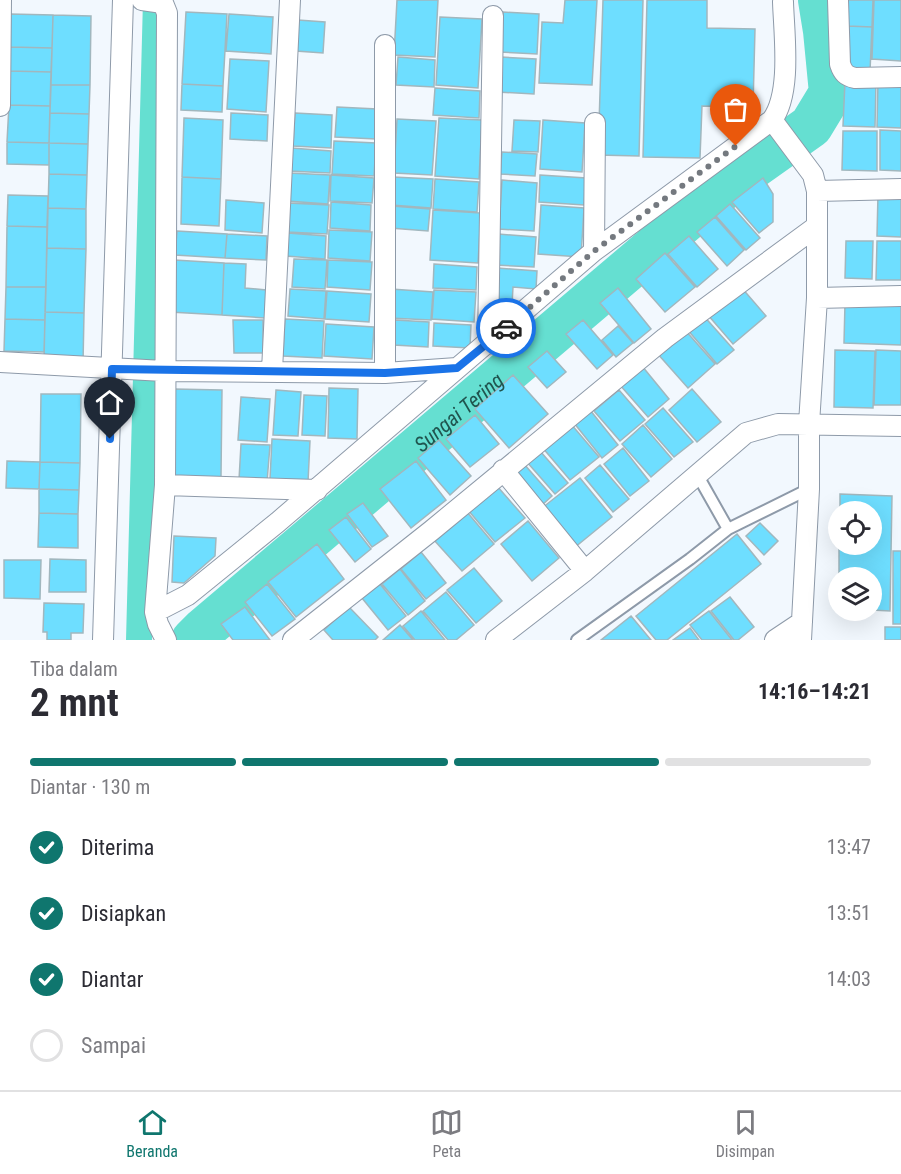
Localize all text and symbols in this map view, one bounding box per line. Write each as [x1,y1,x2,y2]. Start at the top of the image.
pin [710,84,761,146]
icon: bag [719,93,752,126]
courier [476,298,536,358]
icon: car [490,312,523,345]
water label: Sungai Tering [410,368,508,457]
pin [84,377,135,439]
icon: home [93,386,126,419]
map controls [828,501,882,621]
button: locate [828,501,882,555]
button: layers [828,567,882,621]
text: Tiba dalam [30,657,118,681]
text: 14:16–14:21 [758,679,871,704]
text: 2 mnt [30,680,119,726]
text: Diantar · 130 m [30,775,150,799]
icon: check [30,831,63,864]
text: Diterima [81,835,154,860]
text: 13:47 [827,835,871,859]
icon: check [30,897,63,930]
text: Disiapkan [81,901,166,926]
text: 13:51 [827,901,871,925]
icon: check [30,963,63,996]
text: Diantar [81,967,144,992]
text: 14:03 [827,967,871,991]
text: Sampai [81,1033,146,1058]
tab: Beranda [126,1106,178,1161]
tab: Peta [430,1106,463,1161]
tab: Disimpan [716,1106,775,1161]

